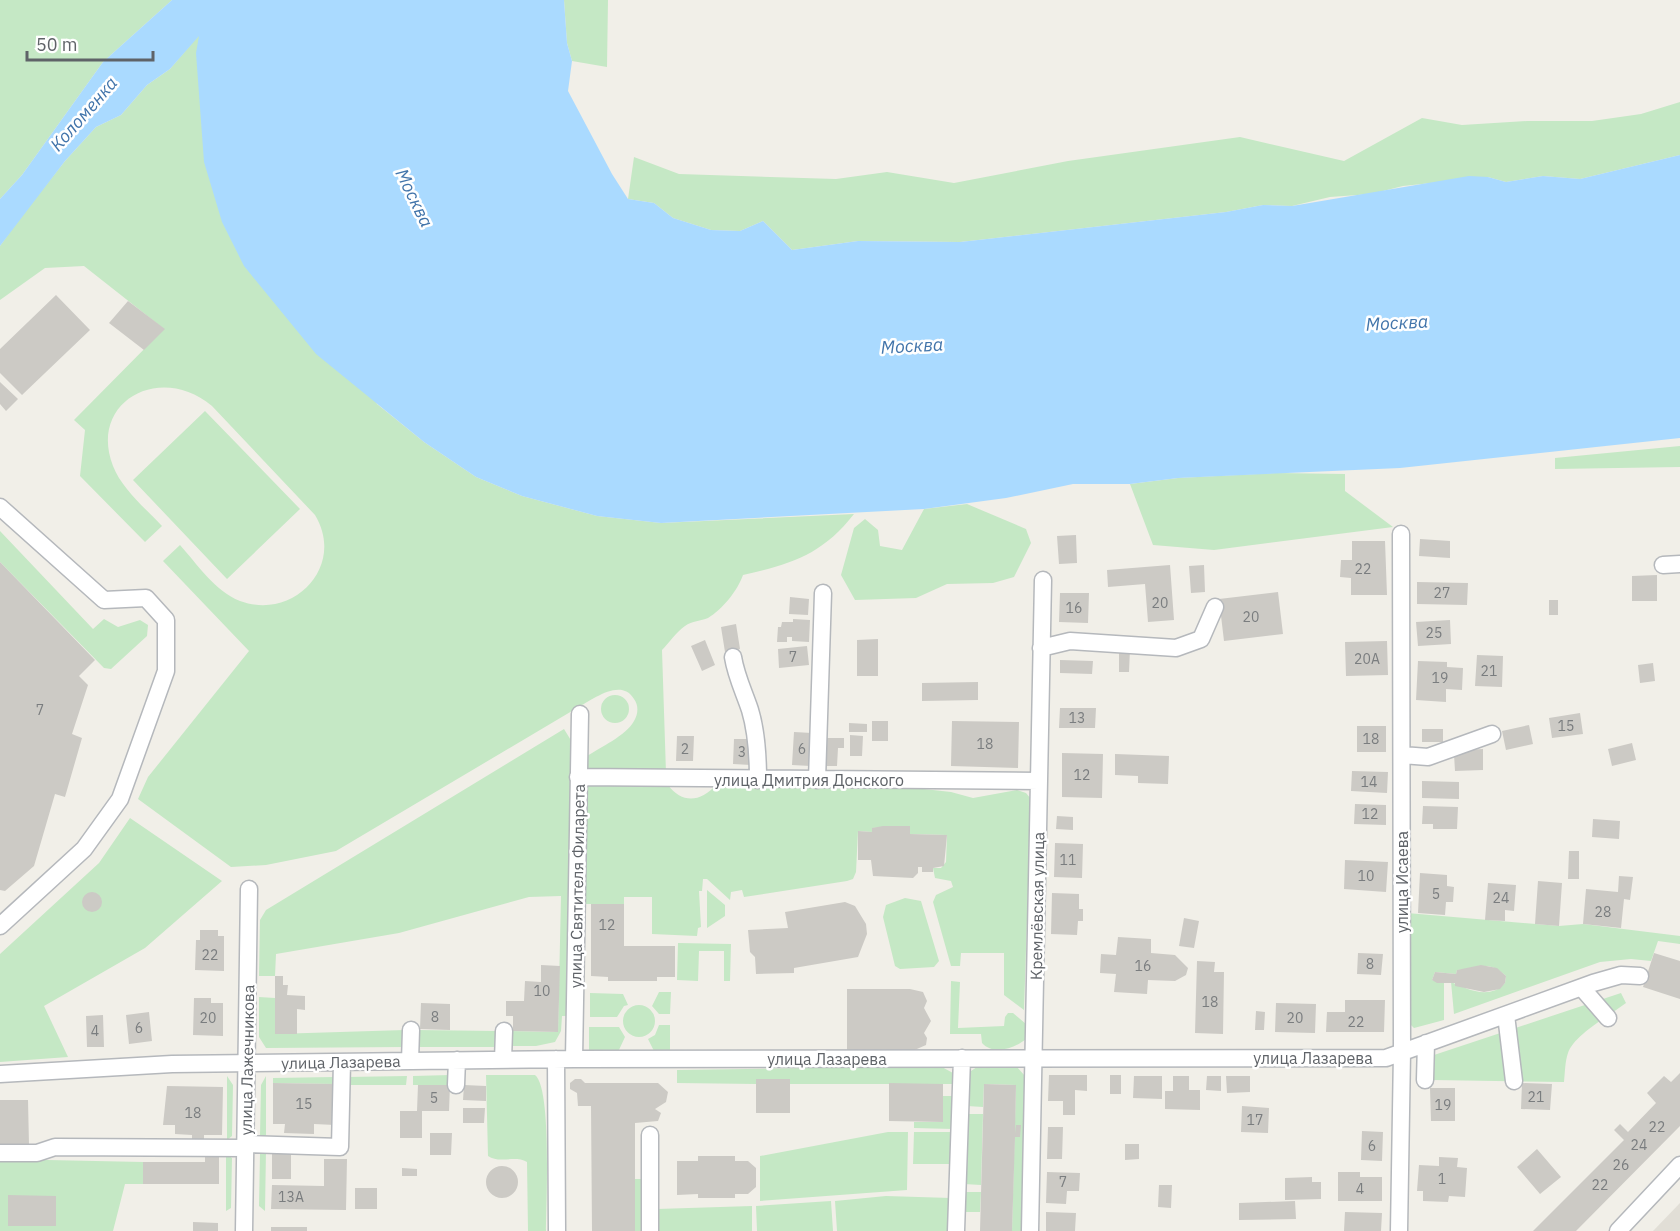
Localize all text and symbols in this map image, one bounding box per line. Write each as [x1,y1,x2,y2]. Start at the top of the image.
scale bar [27,24,153,62]
text: 50 m [36,33,78,56]
water label: Коломенка [45,72,122,156]
water label: Москва [390,165,438,231]
water label: Москва [1365,309,1429,336]
water label: Москва [880,332,944,359]
house number: 22 [1355,560,1371,578]
house number: 27 [1434,584,1450,602]
house number: 20 [1152,594,1168,612]
house number: 16 [1066,599,1082,617]
house number: 20 [1243,608,1259,626]
house number: 25 [1426,624,1442,642]
house number: 7 [789,648,797,666]
house number: 20А [1354,650,1380,668]
house number: 21 [1481,662,1497,680]
house number: 19 [1432,669,1448,687]
house number: 7 [36,701,44,719]
house number: 13 [1069,709,1085,727]
house number: 15 [1558,717,1574,735]
house number: 18 [1363,730,1379,748]
house number: 18 [977,735,993,753]
house number: 2 [681,740,689,758]
house number: 6 [798,740,806,758]
house number: 3 [738,743,746,761]
house number: 12 [1074,766,1090,784]
street label: улица Дмитрия Донского [714,770,904,790]
house number: 14 [1361,773,1377,791]
street label: улица Святителя Филарета [565,783,589,988]
house number: 12 [1362,805,1378,823]
street label: улица Исаева [1392,830,1412,933]
street label: Кремлёвская улица [1026,831,1048,980]
house number: 11 [1060,851,1076,869]
house number: 10 [1358,867,1374,885]
house number: 5 [1432,885,1440,903]
house number: 24 [1493,889,1509,907]
house number: 28 [1595,903,1611,921]
house number: 12 [599,916,615,934]
house number: 22 [202,946,218,964]
house number: 8 [1366,955,1374,973]
house number: 16 [1135,957,1151,975]
house number: 10 [534,982,550,1000]
street label: улица Лажечникова [236,984,258,1136]
house number: 18 [1202,993,1218,1011]
house number: 8 [431,1008,439,1026]
house number: 20 [200,1009,216,1027]
house number: 20 [1287,1009,1303,1027]
house number: 22 [1348,1013,1364,1031]
house number: 6 [135,1019,143,1037]
house number: 4 [91,1022,99,1040]
street label: улица Лазарева [1253,1048,1373,1068]
street label: улица Лазарева [767,1049,887,1069]
street label: улица Лазарева [281,1051,401,1073]
house number: 21 [1528,1088,1544,1106]
house number: 5 [430,1089,438,1107]
house number: 15 [296,1095,312,1113]
house number: 19 [1435,1096,1451,1114]
house number: 18 [185,1104,201,1122]
house number: 17 [1247,1111,1263,1129]
house number: 22 [1649,1118,1665,1136]
house number: 24 [1631,1136,1647,1154]
house number: 6 [1368,1137,1376,1155]
house number: 26 [1613,1156,1629,1174]
house number: 1 [1438,1170,1446,1188]
house number: 7 [1059,1173,1067,1191]
house number: 22 [1592,1176,1608,1194]
house number: 4 [1356,1180,1364,1198]
house number: 13А [278,1188,304,1206]

